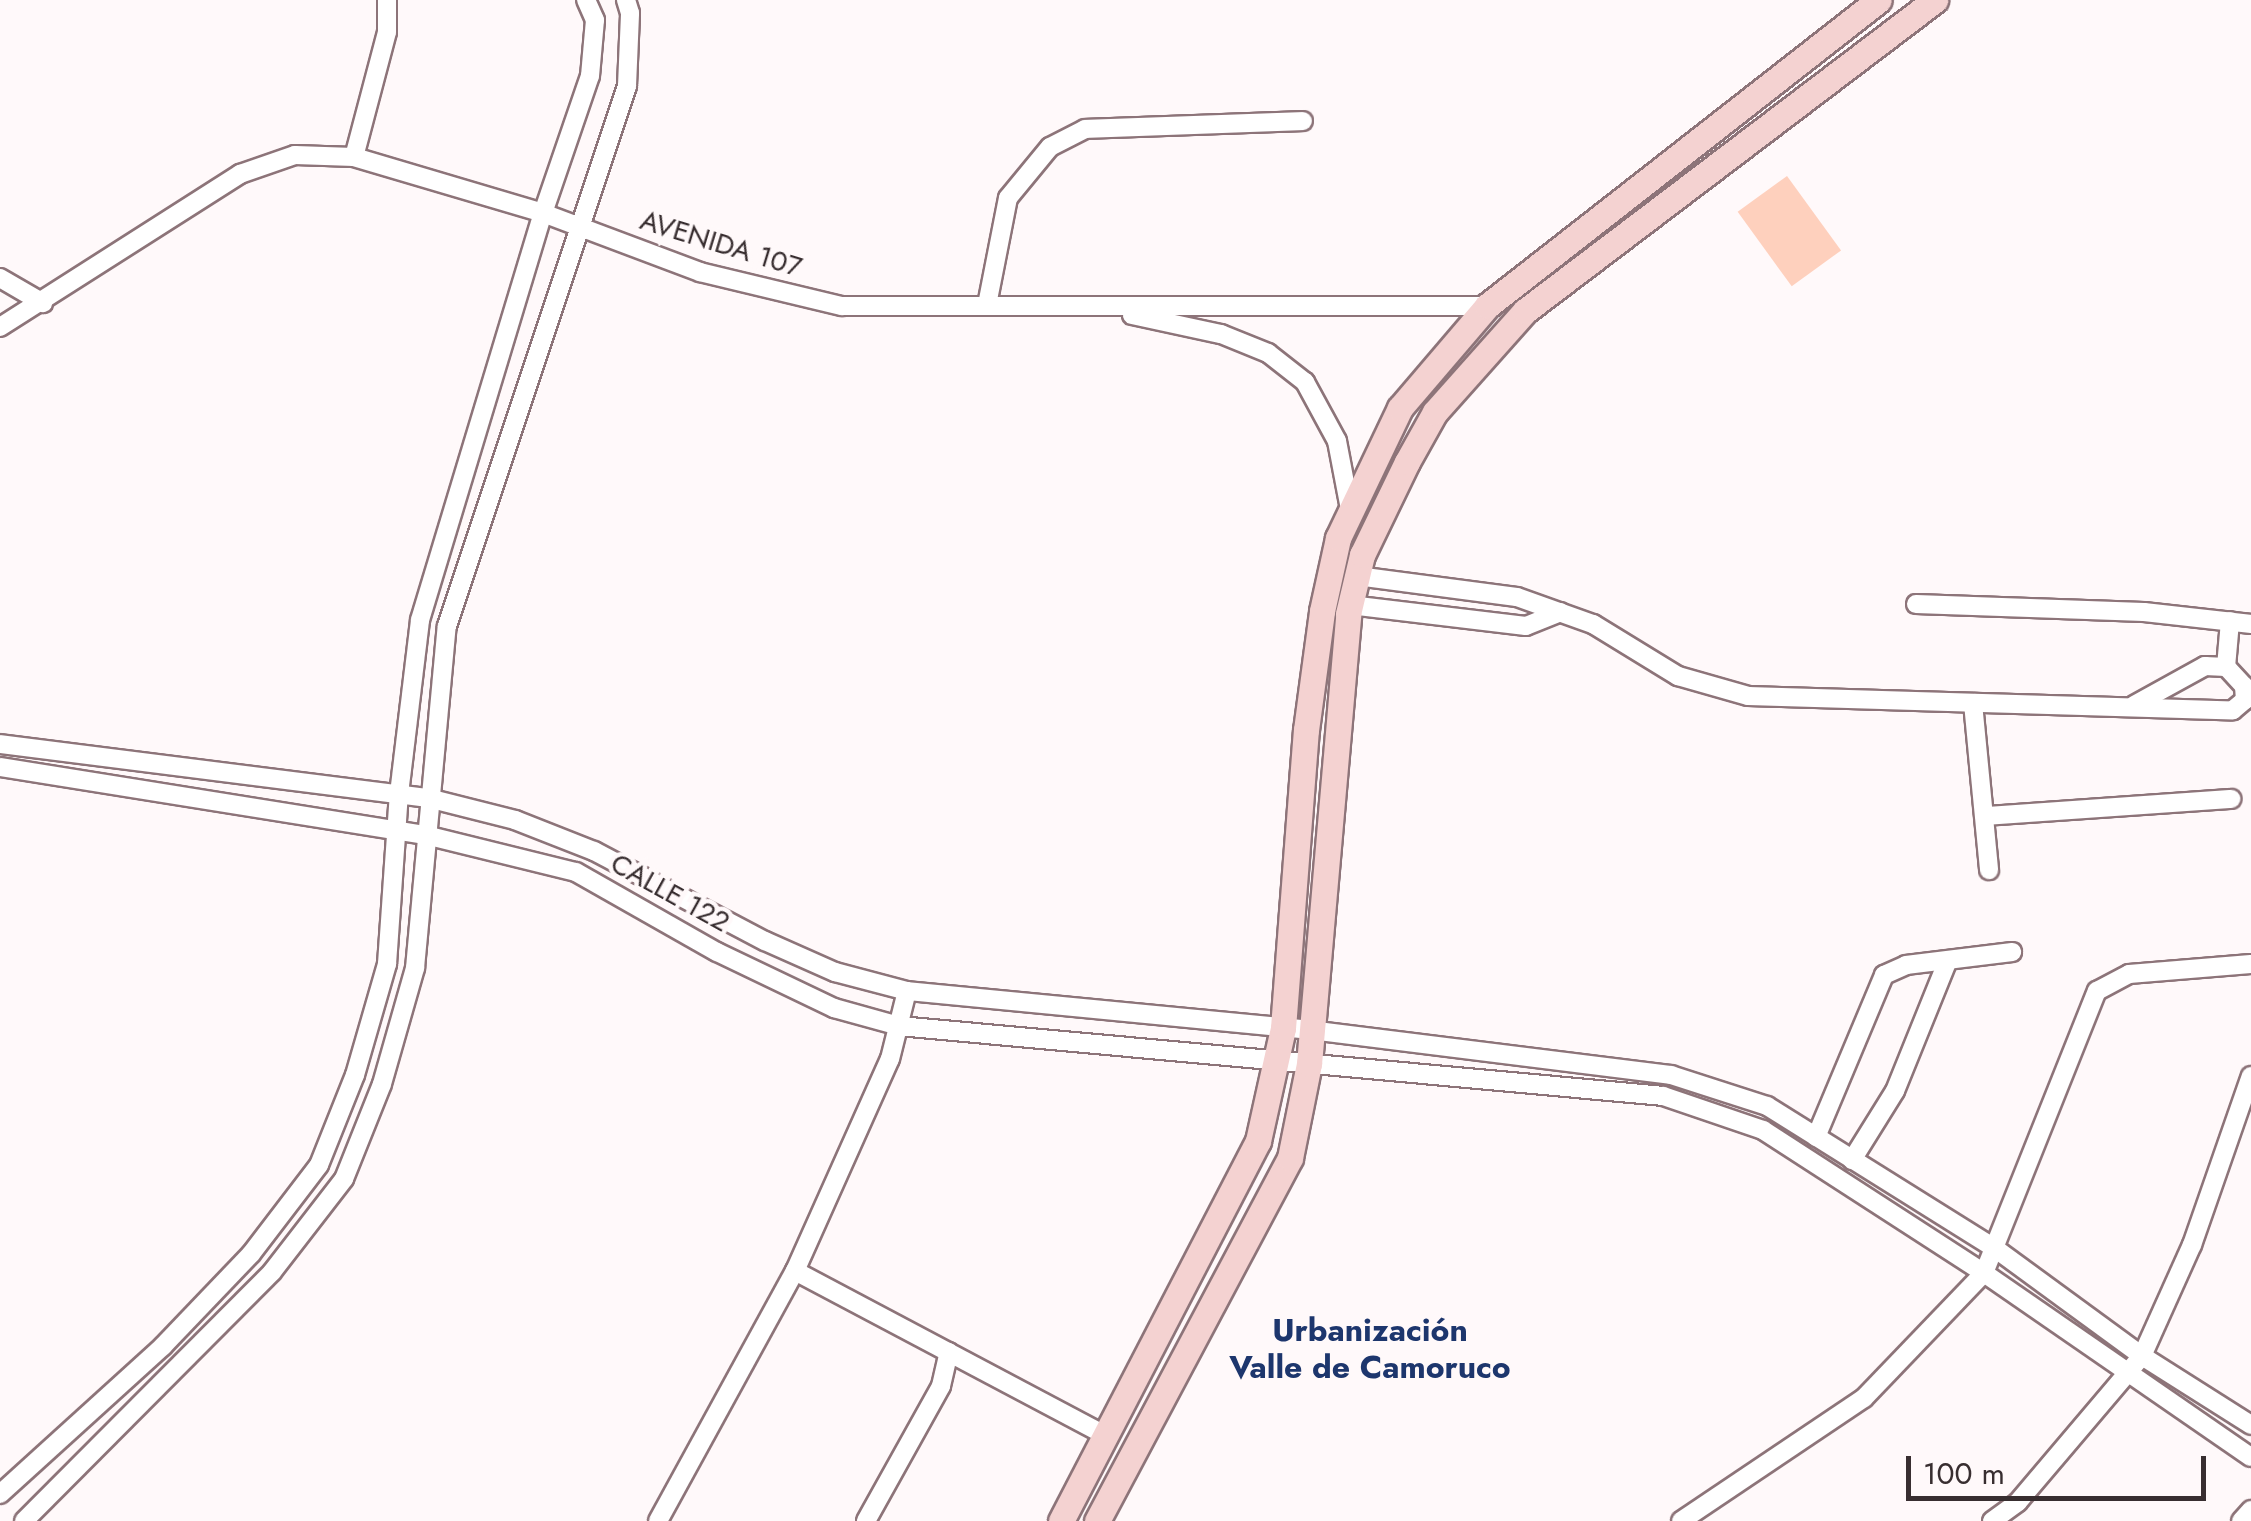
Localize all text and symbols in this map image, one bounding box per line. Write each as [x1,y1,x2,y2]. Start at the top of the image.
street label: AVENIDA 107 [636,203,806,285]
street label: CALLE 122 [605,847,735,939]
district label: Urbanización Valle de Camoruco [1229,1312,1511,1387]
scale bar [1911,1436,2211,1498]
text: 100 m [1923,1452,2005,1495]

